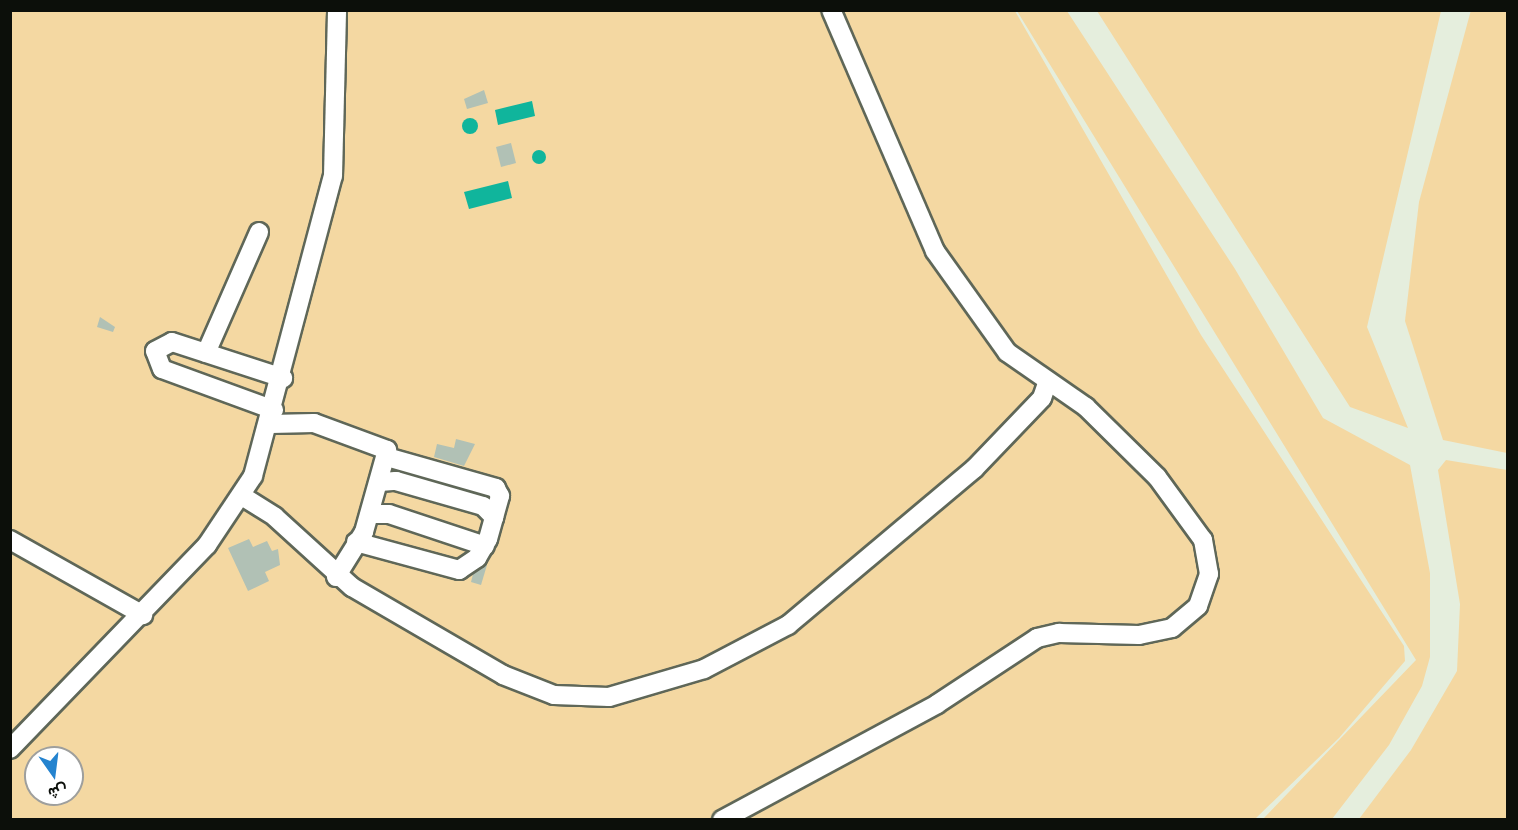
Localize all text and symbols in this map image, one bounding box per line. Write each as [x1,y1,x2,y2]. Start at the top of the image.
north arrow [24,746,84,806]
text: ش [47,781,69,803]

